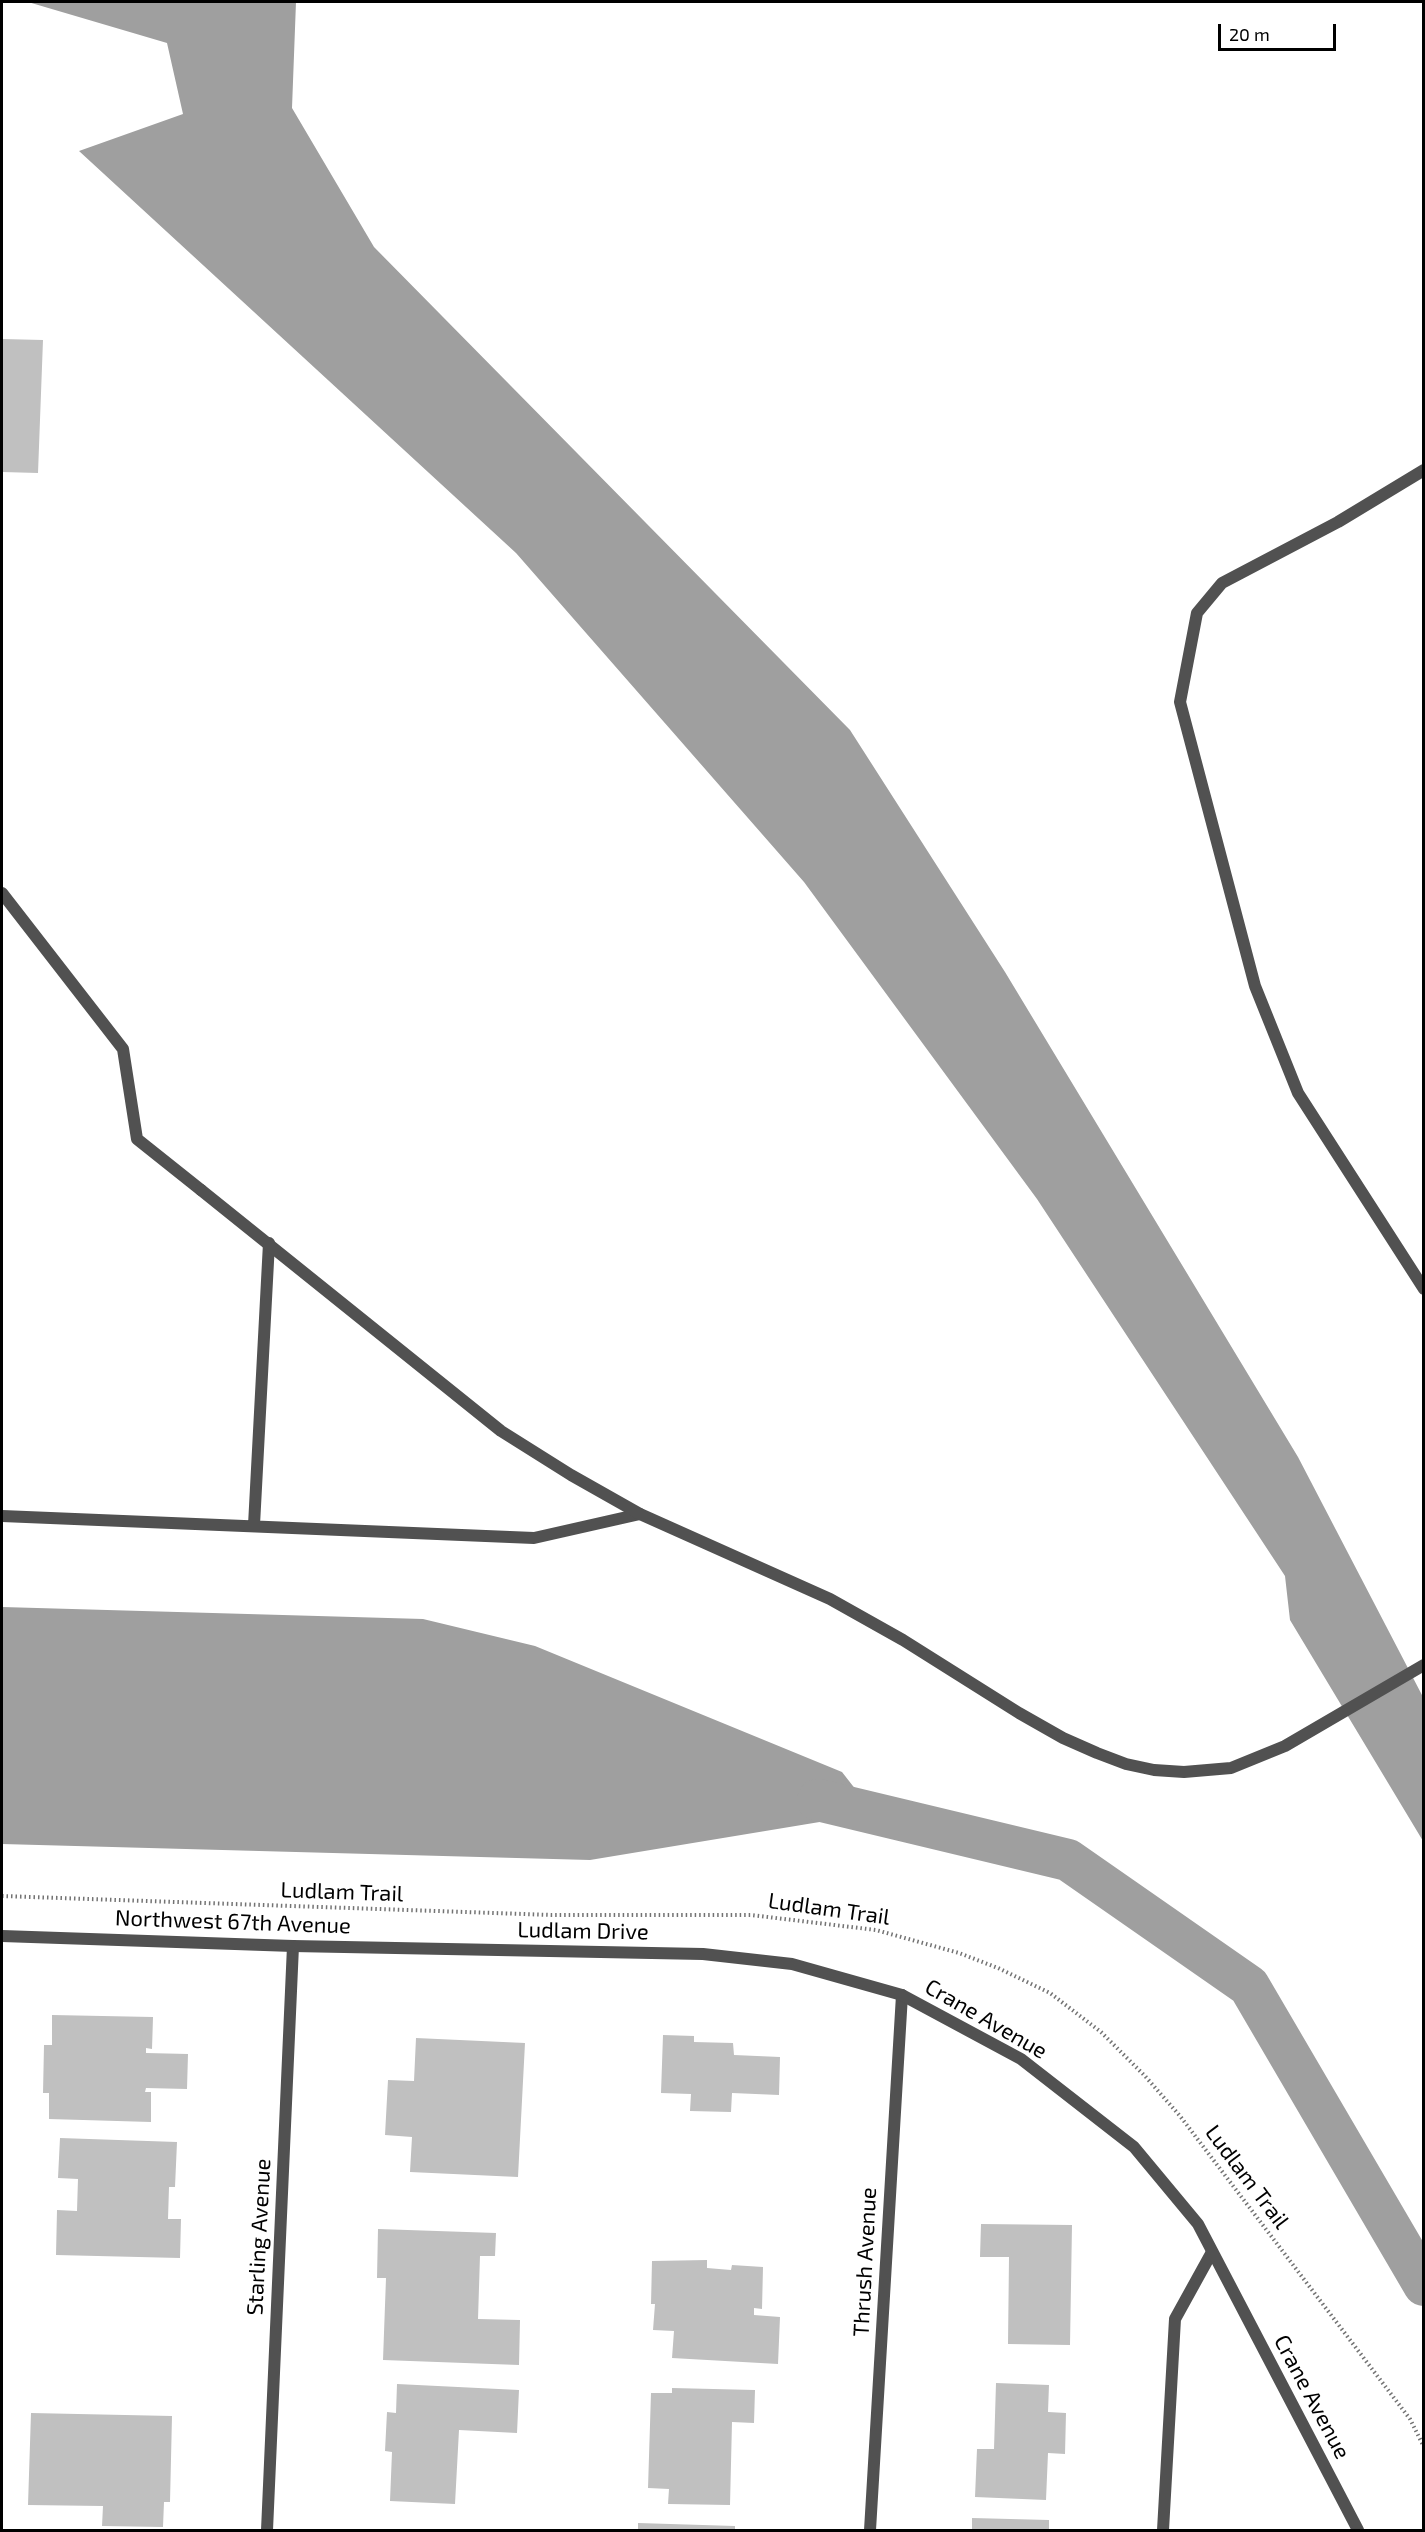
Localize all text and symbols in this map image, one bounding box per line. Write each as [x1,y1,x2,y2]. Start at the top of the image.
scale bar [1221,12,1340,50]
text: 20 m [1229,23,1270,45]
street label: Ludlam Trail [280,1877,404,1907]
street label: Ludlam Trail [766,1887,892,1931]
street label: Northwest 67th Avenue [115,1905,351,1939]
street label: Ludlam Drive [517,1917,649,1945]
street label: Crane Avenue [920,1973,1052,2065]
street label: Ludlam Trail [1199,2120,1295,2234]
street label: Starling Avenue [242,2158,276,2316]
street label: Thrush Avenue [848,2187,882,2337]
street label: Crane Avenue [1268,2330,1356,2464]

